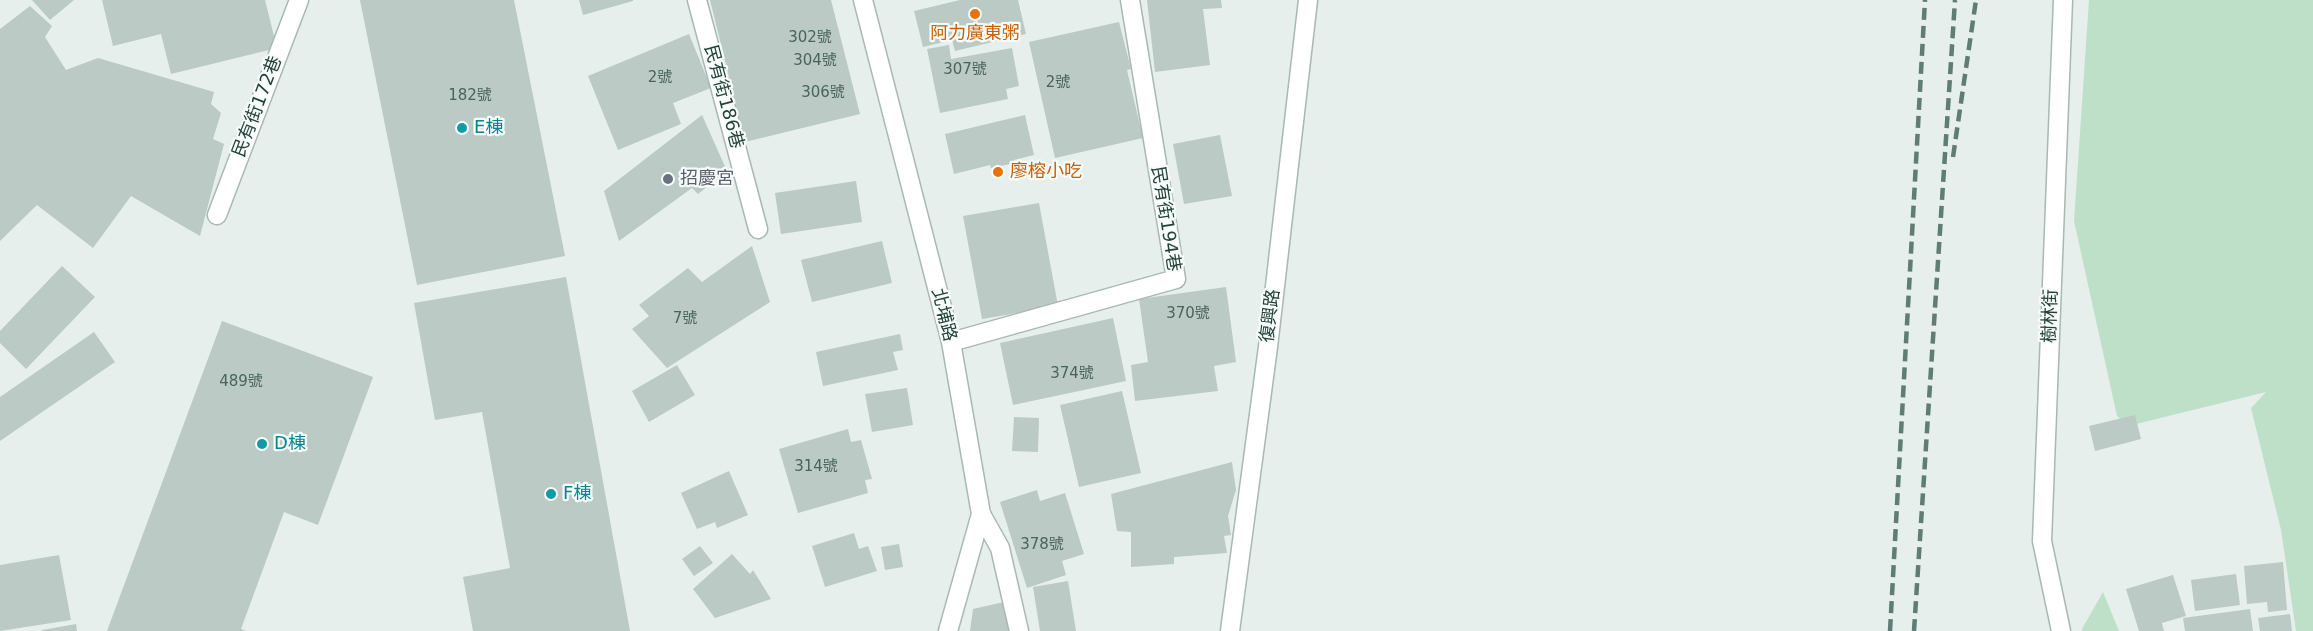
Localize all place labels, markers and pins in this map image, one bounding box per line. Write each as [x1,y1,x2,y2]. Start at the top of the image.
marker: 阿力廣東粥 [968,7,982,21]
place label: 阿力廣東粥 [930,23,1020,45]
place label: E棟 [474,117,503,139]
marker: E棟 [455,121,469,135]
place label: 廖榕小吃 [1010,161,1082,183]
marker: 廖榕小吃 [991,165,1005,179]
place label: 招慶宮 [680,168,734,190]
marker: 招慶宮 [661,172,675,186]
place label: D棟 [274,433,306,455]
marker: D棟 [255,437,269,451]
place label: F棟 [563,483,591,505]
marker: F棟 [544,487,558,501]

